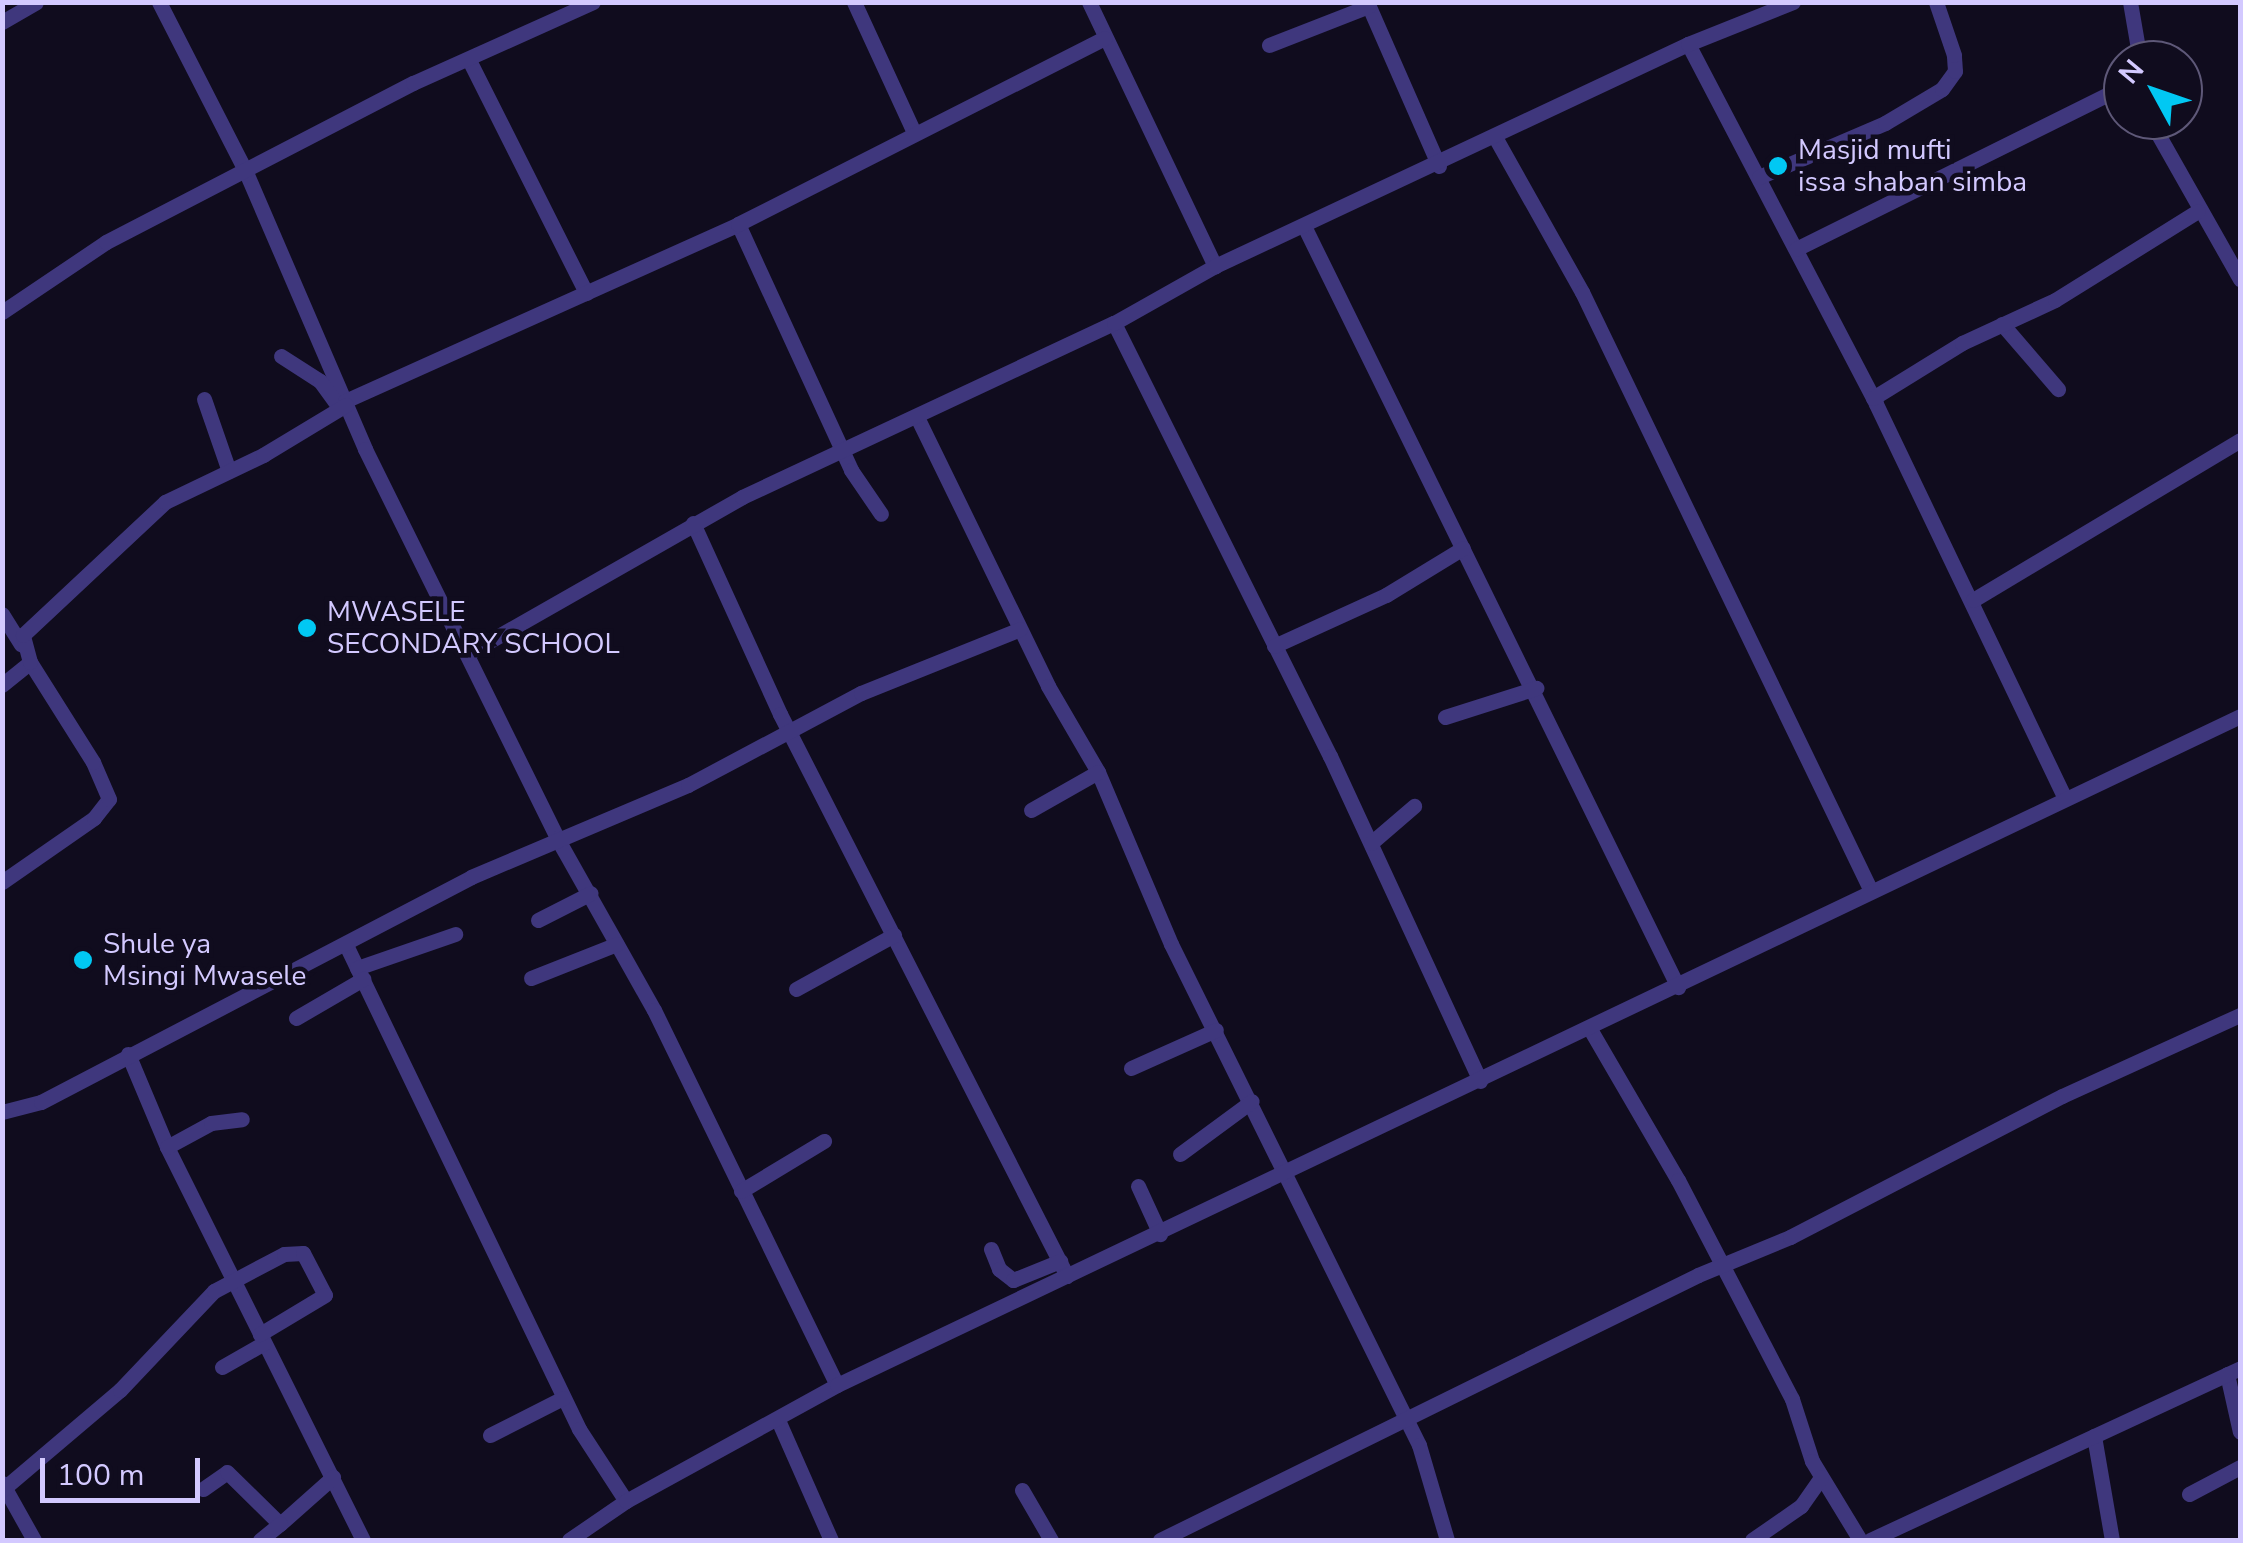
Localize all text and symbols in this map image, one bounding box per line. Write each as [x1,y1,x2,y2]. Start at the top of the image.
north arrow [2103,40,2203,140]
text: N [2110,52,2153,92]
place label: Masjid mufti issa shaban simba [1798,133,2027,199]
marker: Masjid mufti issa shaban simba [1767,155,1789,177]
place label: MWASELE SECONDARY SCHOOL [327,595,620,661]
marker: MWASELE SECONDARY SCHOOL [296,617,318,639]
place label: Shule ya Msingi Mwasele [103,927,306,993]
marker: Shule ya Msingi Mwasele [72,949,94,971]
scale bar [45,1438,205,1500]
text: 100 m [57,1455,144,1496]

